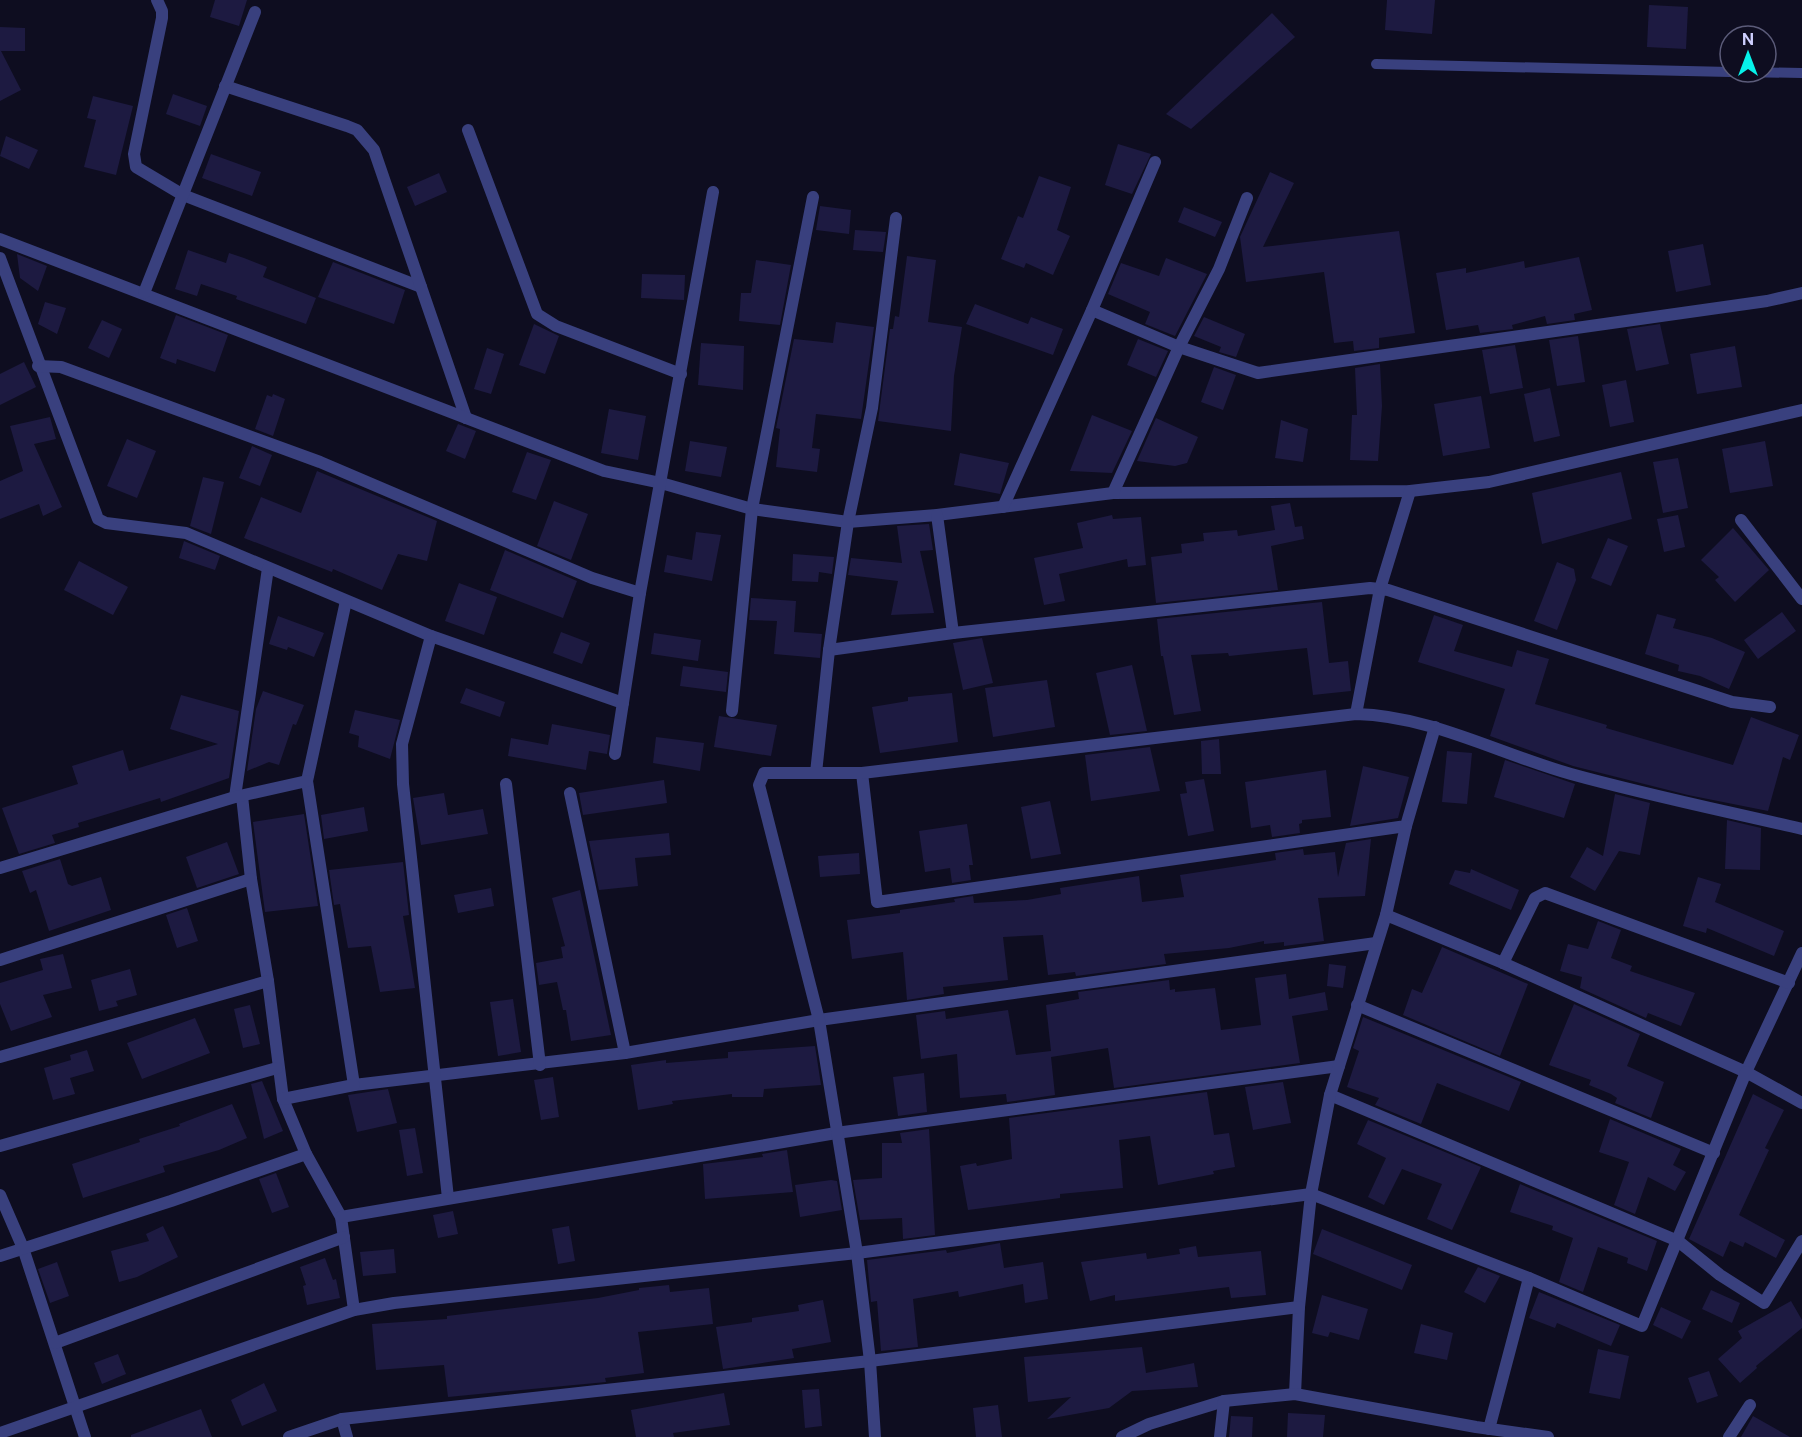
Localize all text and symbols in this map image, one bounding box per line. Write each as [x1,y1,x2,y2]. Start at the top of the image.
north arrow [1718,24,1778,84]
text: N [1742,30,1754,49]

